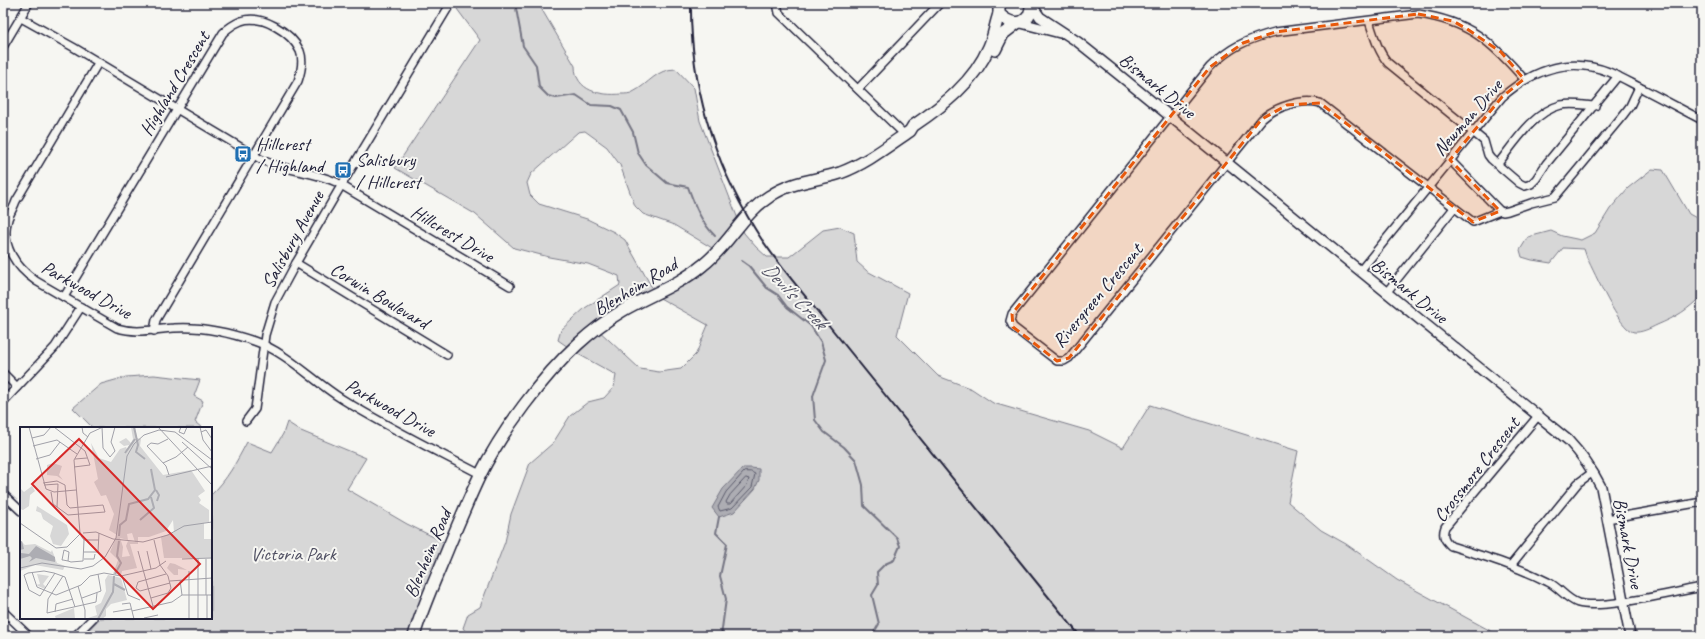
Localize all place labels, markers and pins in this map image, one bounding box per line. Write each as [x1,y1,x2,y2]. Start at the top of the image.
place label: Hillcrest / Highland [256,132,327,178]
bus stop icon: Hillcrest / Highland [233,144,253,164]
place label: Salisbury / Hillcrest [356,148,423,194]
bus stop icon: Salisbury / Hillcrest [333,160,353,180]

